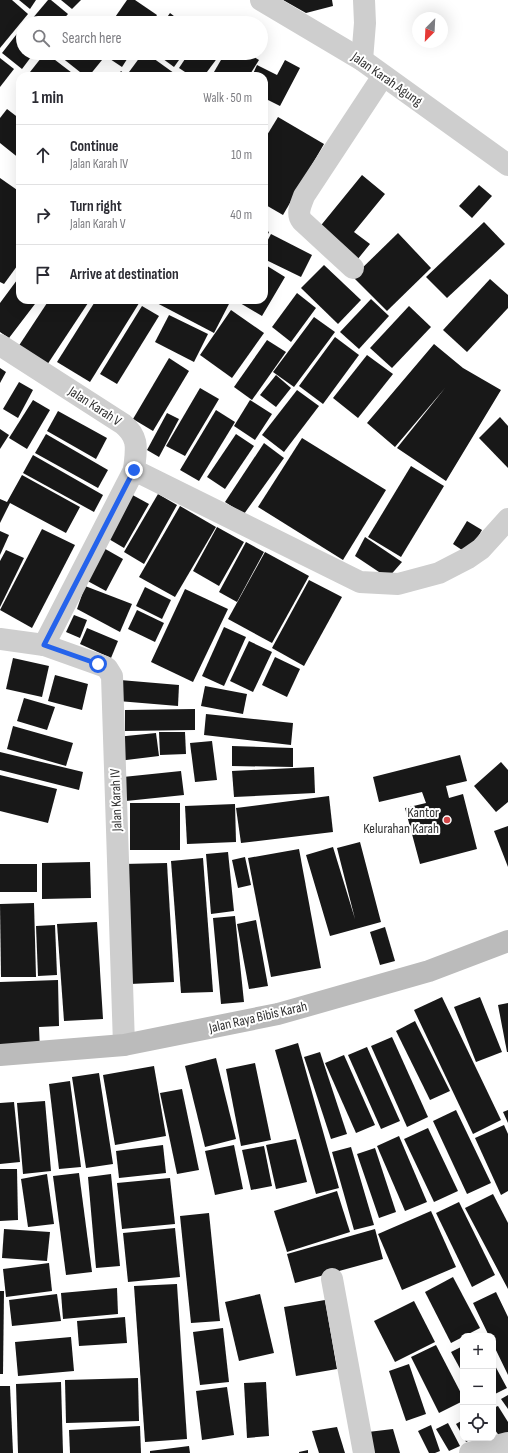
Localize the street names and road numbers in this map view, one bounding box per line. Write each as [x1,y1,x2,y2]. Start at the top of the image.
street label: Jalan Karah Agung [347,48,426,110]
street label: Jalan Karah V [64,382,125,430]
street label: Jalan Karah IV [106,768,126,833]
street label: Jalan Raya Bibis Karah [206,997,309,1037]

